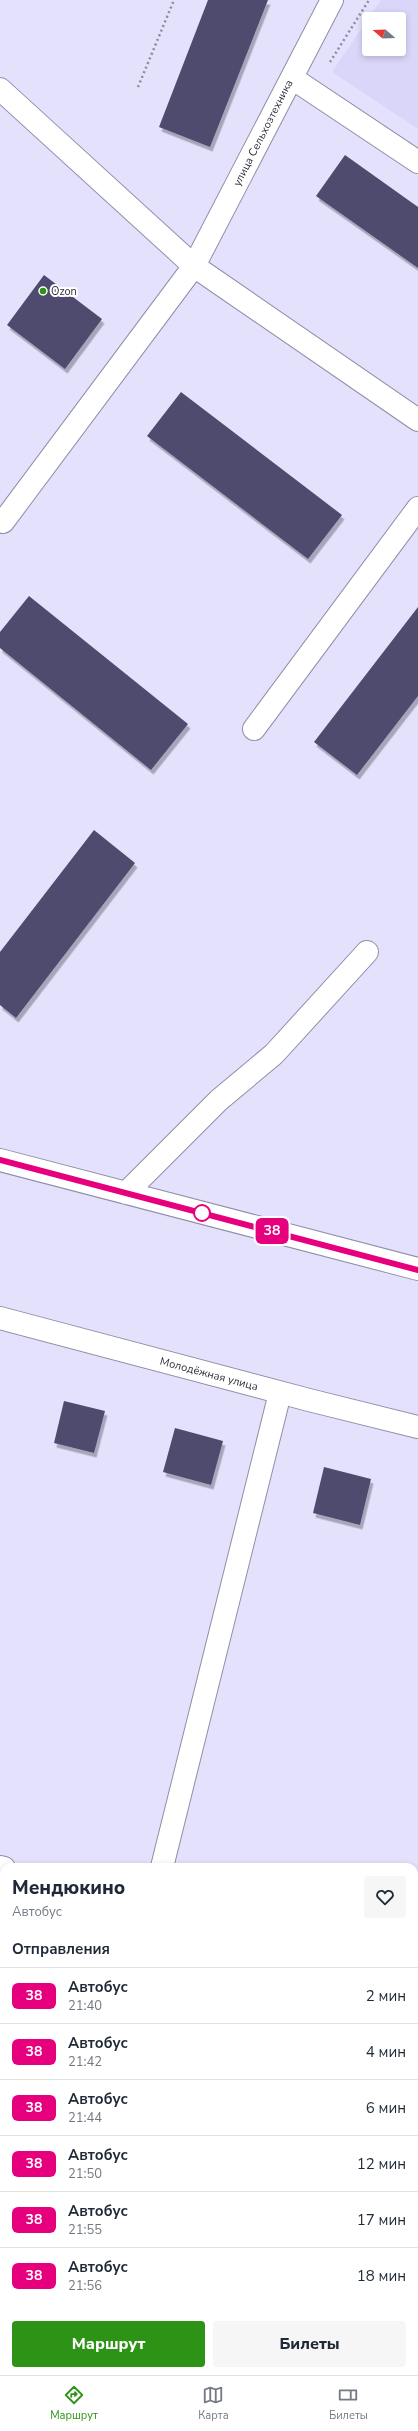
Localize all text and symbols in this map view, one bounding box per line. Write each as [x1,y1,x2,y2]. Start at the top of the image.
north arrow [362,12,406,56]
map controls [362,12,406,56]
street label: улица Сельхозтехника [230,77,296,189]
place label: Ozon [51,284,77,299]
marker: Ozon [38,286,48,296]
unlabelled marker [193,1204,211,1222]
line badge: 38 [254,1218,290,1244]
text: 38 [264,1221,280,1240]
street label: Молодёжная улица [158,1354,260,1394]
text: Мендюкино [12,1875,125,1901]
button: heart [364,1876,406,1918]
text: Автобус [12,1903,62,1921]
text: Отправления [12,1939,110,1959]
text: Автобус [68,1977,128,1997]
text: 38 [26,1986,42,2005]
text: 2 мин [366,1986,406,2006]
text: 21:40 [68,1997,102,2015]
text: Автобус [68,2033,128,2053]
text: 38 [26,2042,42,2061]
text: 4 мин [366,2042,406,2062]
text: 21:42 [68,2053,102,2071]
text: Автобус [68,2089,128,2109]
text: 38 [26,2098,42,2117]
text: 6 мин [366,2098,406,2118]
text: 21:44 [68,2109,102,2127]
text: Автобус [68,2145,128,2165]
text: 38 [26,2154,42,2173]
text: 12 мин [357,2154,406,2174]
text: 21:50 [68,2165,102,2183]
text: Автобус [68,2201,128,2221]
text: 38 [26,2210,42,2229]
text: 17 мин [357,2210,406,2230]
text: 21:55 [68,2221,102,2239]
text: Автобус [68,2257,128,2277]
text: 38 [26,2266,42,2285]
text: 18 мин [357,2266,406,2286]
text: 21:56 [68,2277,102,2295]
button: Маршрут [12,2321,205,2367]
button: Билеты [213,2321,406,2367]
tab: Маршрут [50,2384,98,2423]
tab: Карта [198,2384,229,2423]
tab: Билеты [329,2384,368,2423]

